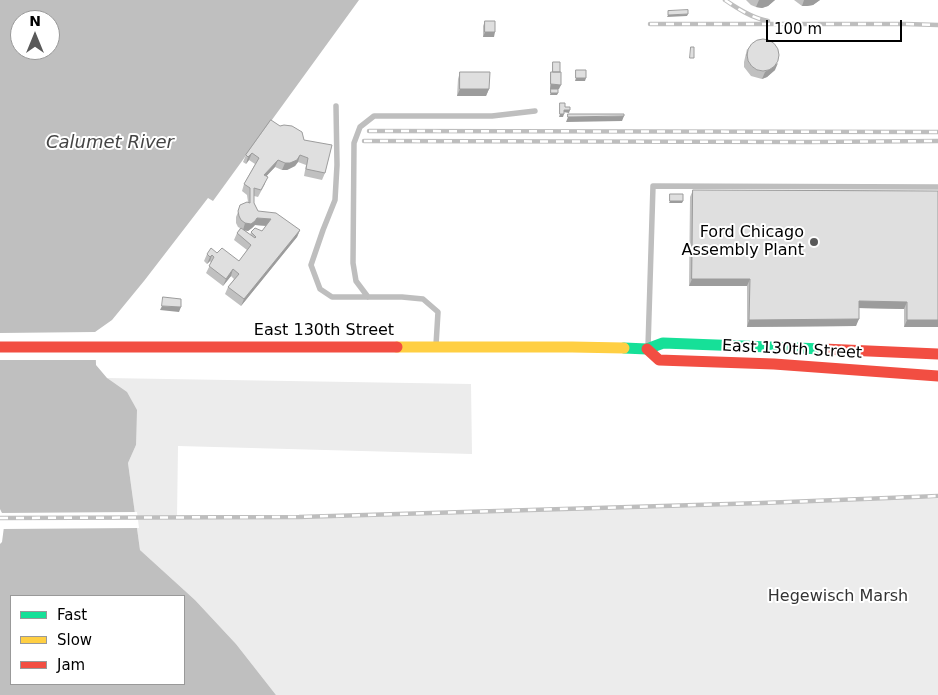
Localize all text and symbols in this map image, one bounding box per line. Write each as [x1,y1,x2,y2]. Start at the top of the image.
north arrow [10,10,60,60]
scale bar [768,10,904,42]
text: N [29,13,41,29]
text: 100 m [774,20,822,38]
water label: Calumet River [46,132,174,154]
place label: Ford Chicago Assembly Plant [681,223,804,261]
marker: Ford Chicago Assembly Plant [808,236,820,248]
street label: East 130th Street [254,321,394,341]
street label: East 130th Street [721,337,863,363]
park label: Hegewisch Marsh [768,587,908,607]
legend [10,595,185,685]
text: Fast [57,606,87,624]
text: Slow [57,631,92,649]
text: Jam [57,656,85,674]

